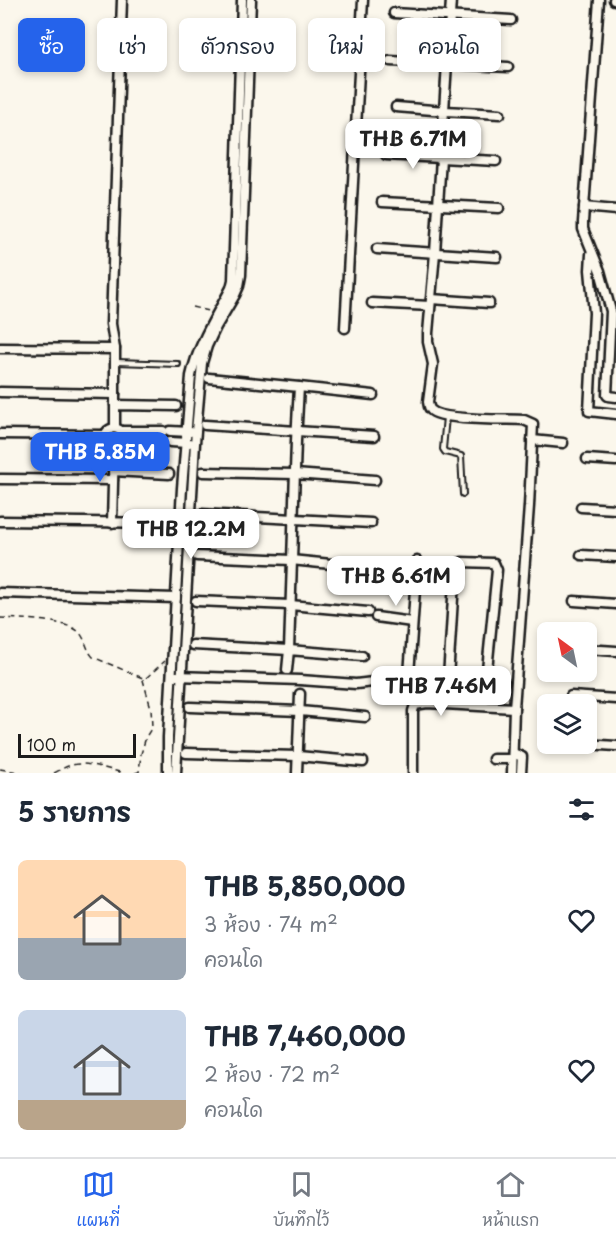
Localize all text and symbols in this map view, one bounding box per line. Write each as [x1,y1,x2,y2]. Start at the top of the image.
chip: ซื้อ [18,18,85,72]
chip: เช่า [97,18,167,72]
chip: ตัวกรอง [179,18,296,72]
chip: ใหม่ [308,18,385,72]
chip: คอนโด [397,18,501,72]
pin: THB 6.71M [344,119,482,170]
text: THB 6.71M [359,123,467,153]
pin: THB 5.85M [31,432,169,483]
text: THB 5.85M [45,436,155,466]
pin: THB 12.2M [122,509,260,560]
text: THB 12.2M [136,513,246,543]
pin: THB 6.61M [327,556,465,607]
text: THB 6.61M [341,560,451,590]
north arrow [537,622,597,682]
map controls [537,622,597,754]
pin: THB 7.46M [372,666,510,717]
text: THB 7.46M [385,670,497,700]
button: layers [537,694,597,754]
scale bar [18,731,136,758]
text: 100 m [27,732,76,756]
text: 5 รายการ [18,792,131,831]
icon: filters [565,793,598,826]
text: THB 5,850,000 [204,866,405,905]
icon: home [66,884,138,956]
icon: heart [565,904,598,937]
text: 3 ห้อง · 74 m² [204,909,338,939]
text: คอนโด [204,944,263,974]
text: THB 7,460,000 [204,1016,406,1055]
icon: home [66,1034,138,1106]
icon: heart [565,1054,598,1087]
text: 2 ห้อง · 72 m² [204,1059,340,1089]
text: คอนโด [204,1094,263,1124]
tab: แผนที่ [77,1168,120,1232]
tab: บันทึกไว้ [273,1168,329,1232]
tab: หน้าแรก [482,1168,539,1232]

